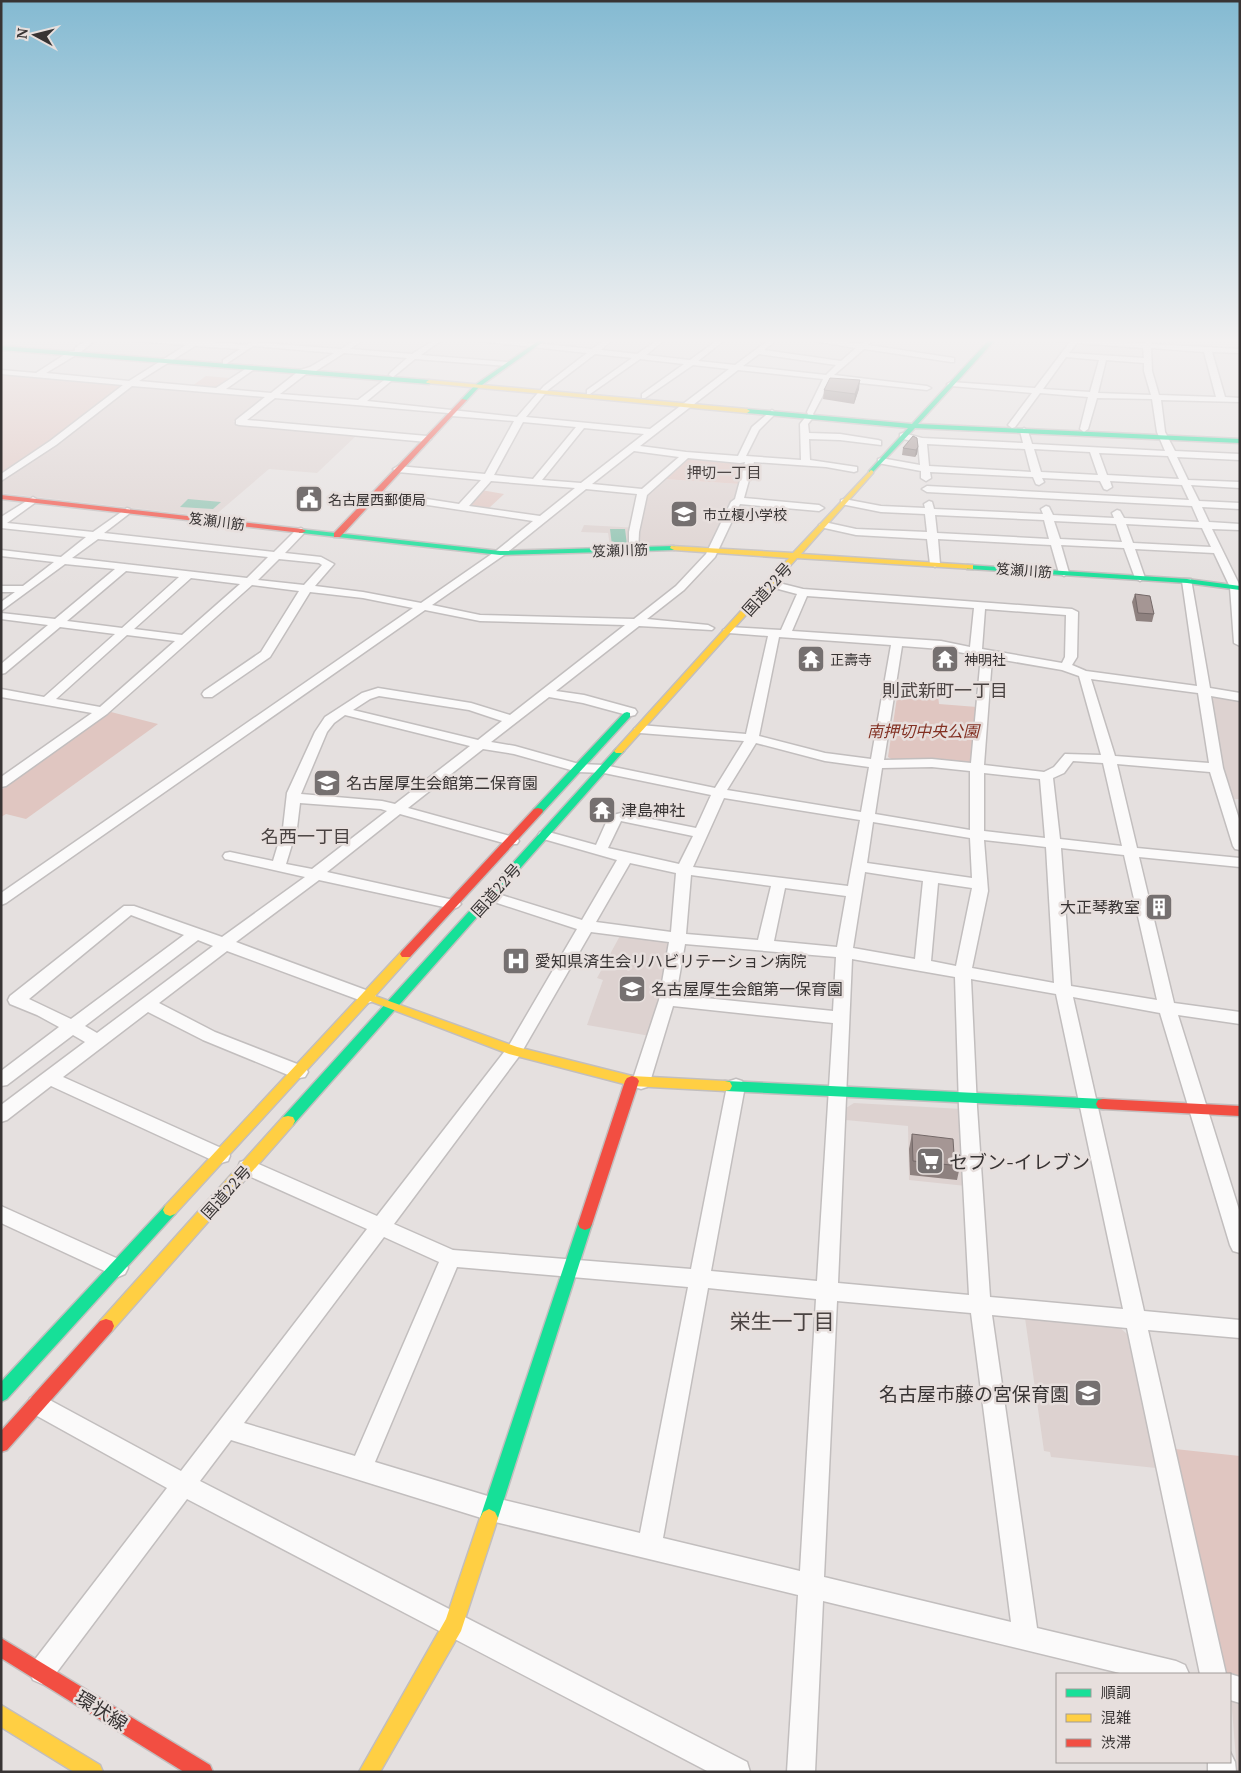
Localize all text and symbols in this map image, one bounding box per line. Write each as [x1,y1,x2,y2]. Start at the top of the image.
north arrow [10,10,60,60]
text: N [12,27,32,40]
district label: 押切一丁目 [686,462,762,482]
public building icon: 名古屋西郵便局 [294,484,324,514]
place label: 名古屋西郵便局 [328,490,426,509]
school or university icon: 市立榎小学校 [669,499,699,529]
place label: 市立榎小学校 [703,505,787,524]
street label: 笈瀬川筋 [188,508,246,534]
street label: 笈瀬川筋 [592,540,648,560]
street label: 国道22号 [737,557,797,621]
street label: 笈瀬川筋 [995,559,1053,581]
temple icon: 正壽寺 [796,644,826,674]
temple icon: 神明社 [930,644,960,674]
place label: 正壽寺 [830,650,872,669]
place label: 神明社 [964,650,1006,669]
district label: 則武新町一丁目 [882,678,1008,702]
park label: 南押切中央公園 [867,720,981,742]
school or university icon: 名古屋厚生会館第二保育園 [312,768,342,798]
place label: 名古屋厚生会館第二保育園 [346,772,538,794]
temple icon: 津島神社 [587,795,617,825]
place label: 津島神社 [621,799,685,821]
district label: 名西一丁目 [261,824,351,848]
street label: 国道22号 [466,858,526,922]
building icon: 大正琴教室 [1144,892,1174,922]
place label: 大正琴教室 [1060,896,1140,918]
hospital icon: 愛知県済生会リハビリテーション病院 [501,946,531,976]
place label: 愛知県済生会リハビリテーション病院 [535,950,807,972]
school or university icon: 名古屋厚生会館第一保育園 [617,974,647,1004]
place label: 名古屋厚生会館第一保育園 [651,978,843,1000]
supermarket icon: セブン-イレブン [915,1146,945,1176]
place label: セブン-イレブン [949,1149,1090,1174]
street label: 国道22号 [196,1160,256,1224]
district label: 栄生一丁目 [730,1307,835,1335]
school or university icon: 名古屋市藤の宮保育園 [1073,1378,1103,1408]
place label: 名古屋市藤の宮保育園 [879,1381,1069,1406]
legend [1056,1673,1231,1763]
text: 順調 [1101,1682,1131,1702]
street label: 環状線 [71,1684,133,1736]
text: 混雑 [1101,1707,1131,1727]
text: 渋滞 [1101,1732,1131,1752]

